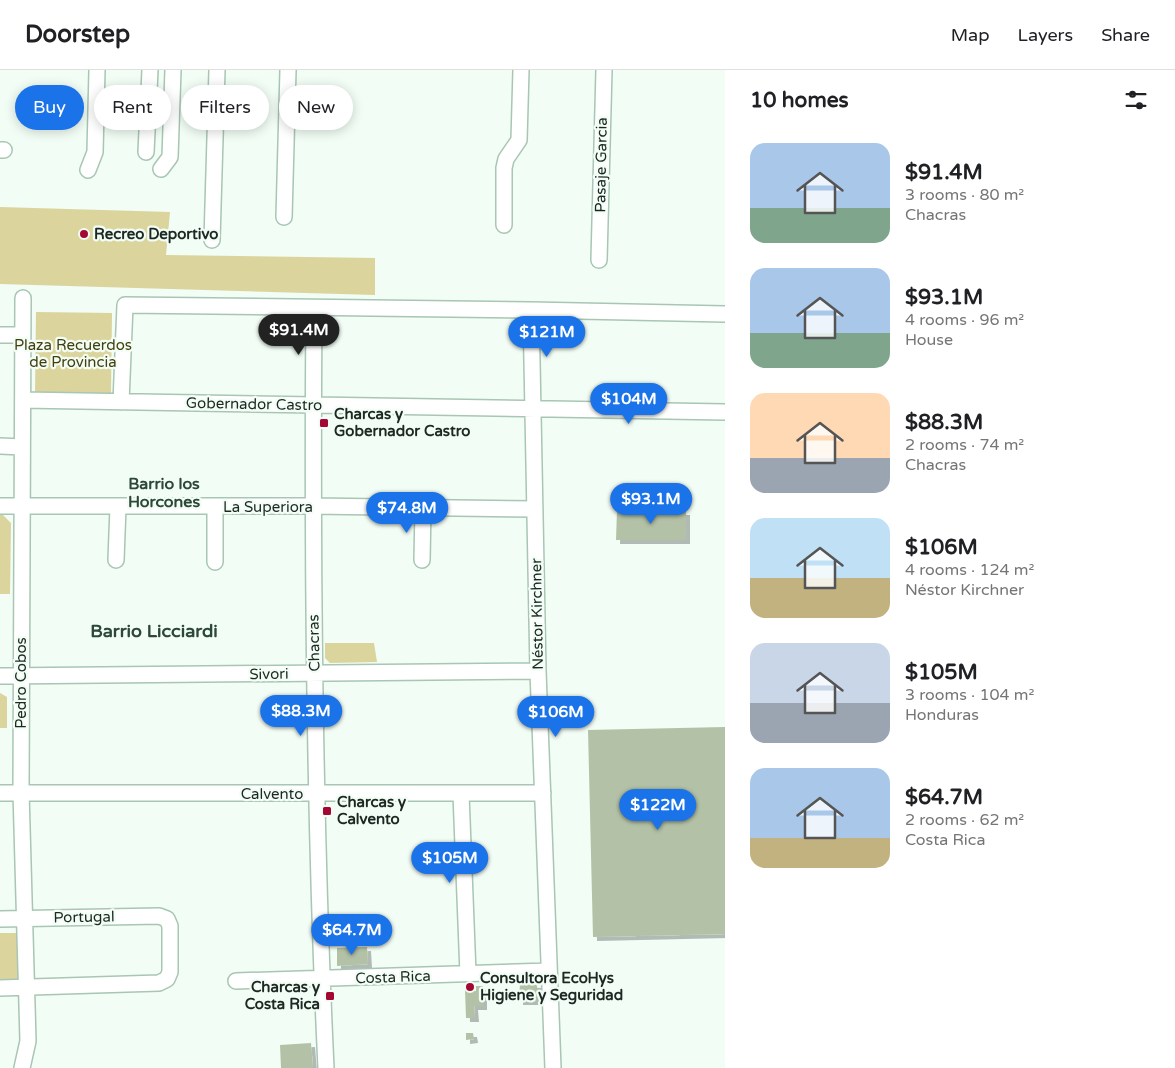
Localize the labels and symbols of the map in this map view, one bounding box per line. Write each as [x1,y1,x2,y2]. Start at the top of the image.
street label: Pasaje Garcia [591,117,611,213]
place label: Recreo Deportivo [94,225,218,244]
marker: Recreo Deportivo [78,228,90,240]
pin: $91.4M [258,314,340,356]
pin: $121M [512,316,582,358]
park label: Plaza Recuerdos de Provincia [14,336,132,371]
pin: $104M [594,382,664,425]
street label: Gobernador Castro [186,394,322,414]
place label: Charcas y Gobernador Castro [334,405,470,440]
marker: Charcas y Gobernador Castro [318,417,330,429]
district label: Barrio los Horcones [128,474,200,512]
pin: $93.1M [610,482,692,525]
pin: $74.8M [366,492,448,534]
street label: La Superiora [223,498,313,516]
street label: Néstor Kirchner [527,558,547,670]
street label: Chacras [305,614,323,672]
district label: Barrio Licciardi [90,620,218,642]
street label: Pedro Cobos [12,637,30,729]
street label: Sivori [249,665,289,683]
pin: $88.3M [260,694,342,737]
pin: $106M [521,696,591,738]
street label: Calvento [241,785,303,803]
pin: $122M [623,788,693,831]
place label: Charcas y Calvento [337,793,406,828]
marker: Charcas y Calvento [321,805,333,817]
pin: $105M [415,842,485,884]
street label: Portugal [53,907,115,927]
pin: $64.7M [311,914,393,956]
street label: Costa Rica [355,967,431,987]
place label: Consultora EcoHys Higiene y Seguridad [480,969,623,1005]
place label: Charcas y Costa Rica [245,978,320,1013]
marker: Consultora EcoHys Higiene y Seguridad [464,981,476,993]
marker: Charcas y Costa Rica [324,990,336,1002]

